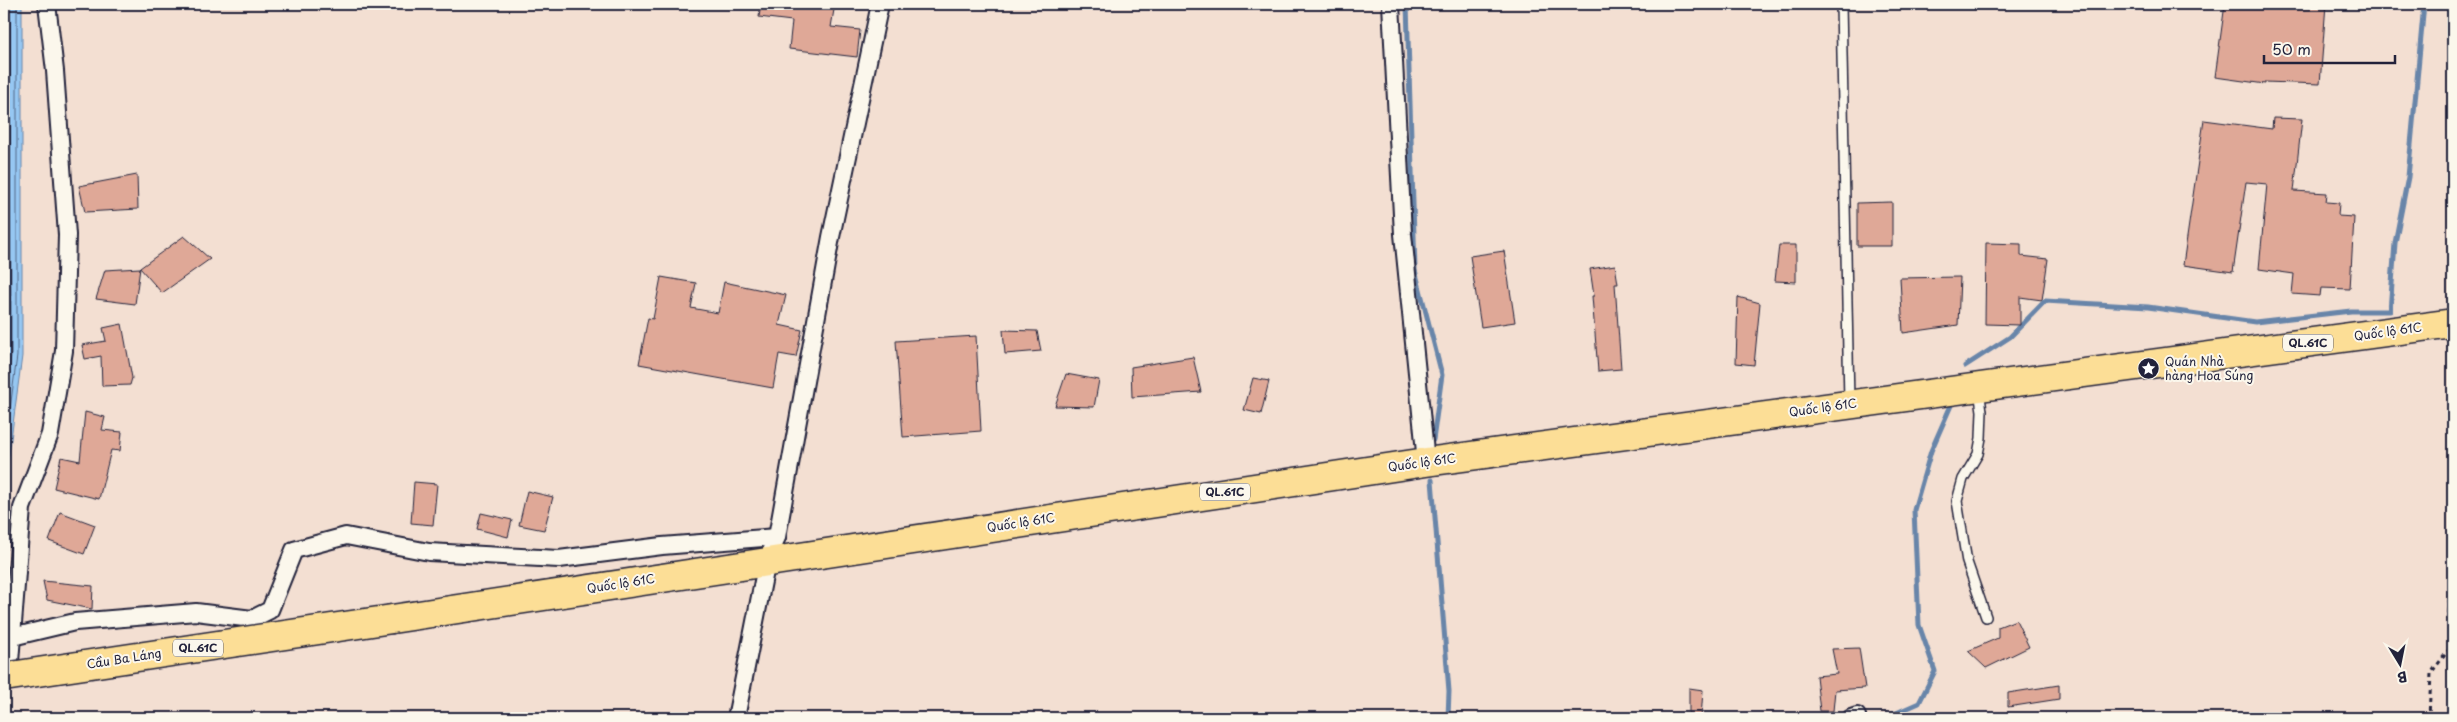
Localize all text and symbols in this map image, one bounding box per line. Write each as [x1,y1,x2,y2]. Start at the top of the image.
scale bar [2264,32,2396,64]
text: 50 m [2272,37,2311,60]
street label: Quốc lộ 61C [2353,317,2423,345]
road number: QL.61C [2283,334,2333,352]
place label: Quán Nhà hàng Hoa Súng [2165,352,2253,384]
place icon: Quán Nhà hàng Hoa Súng [2137,357,2161,381]
street label: Quốc lộ 61C [1788,393,1858,421]
street label: Quốc lộ 61C [1387,448,1457,476]
road number: QL.61C [1200,484,1250,501]
street label: Quốc lộ 61C [986,508,1056,536]
street label: Quốc lộ 61C [586,569,656,597]
road number: QL.61C [173,640,223,656]
north arrow [2374,640,2424,690]
street label: Cầu Ba Láng [85,643,163,673]
text: B [2396,666,2409,688]

